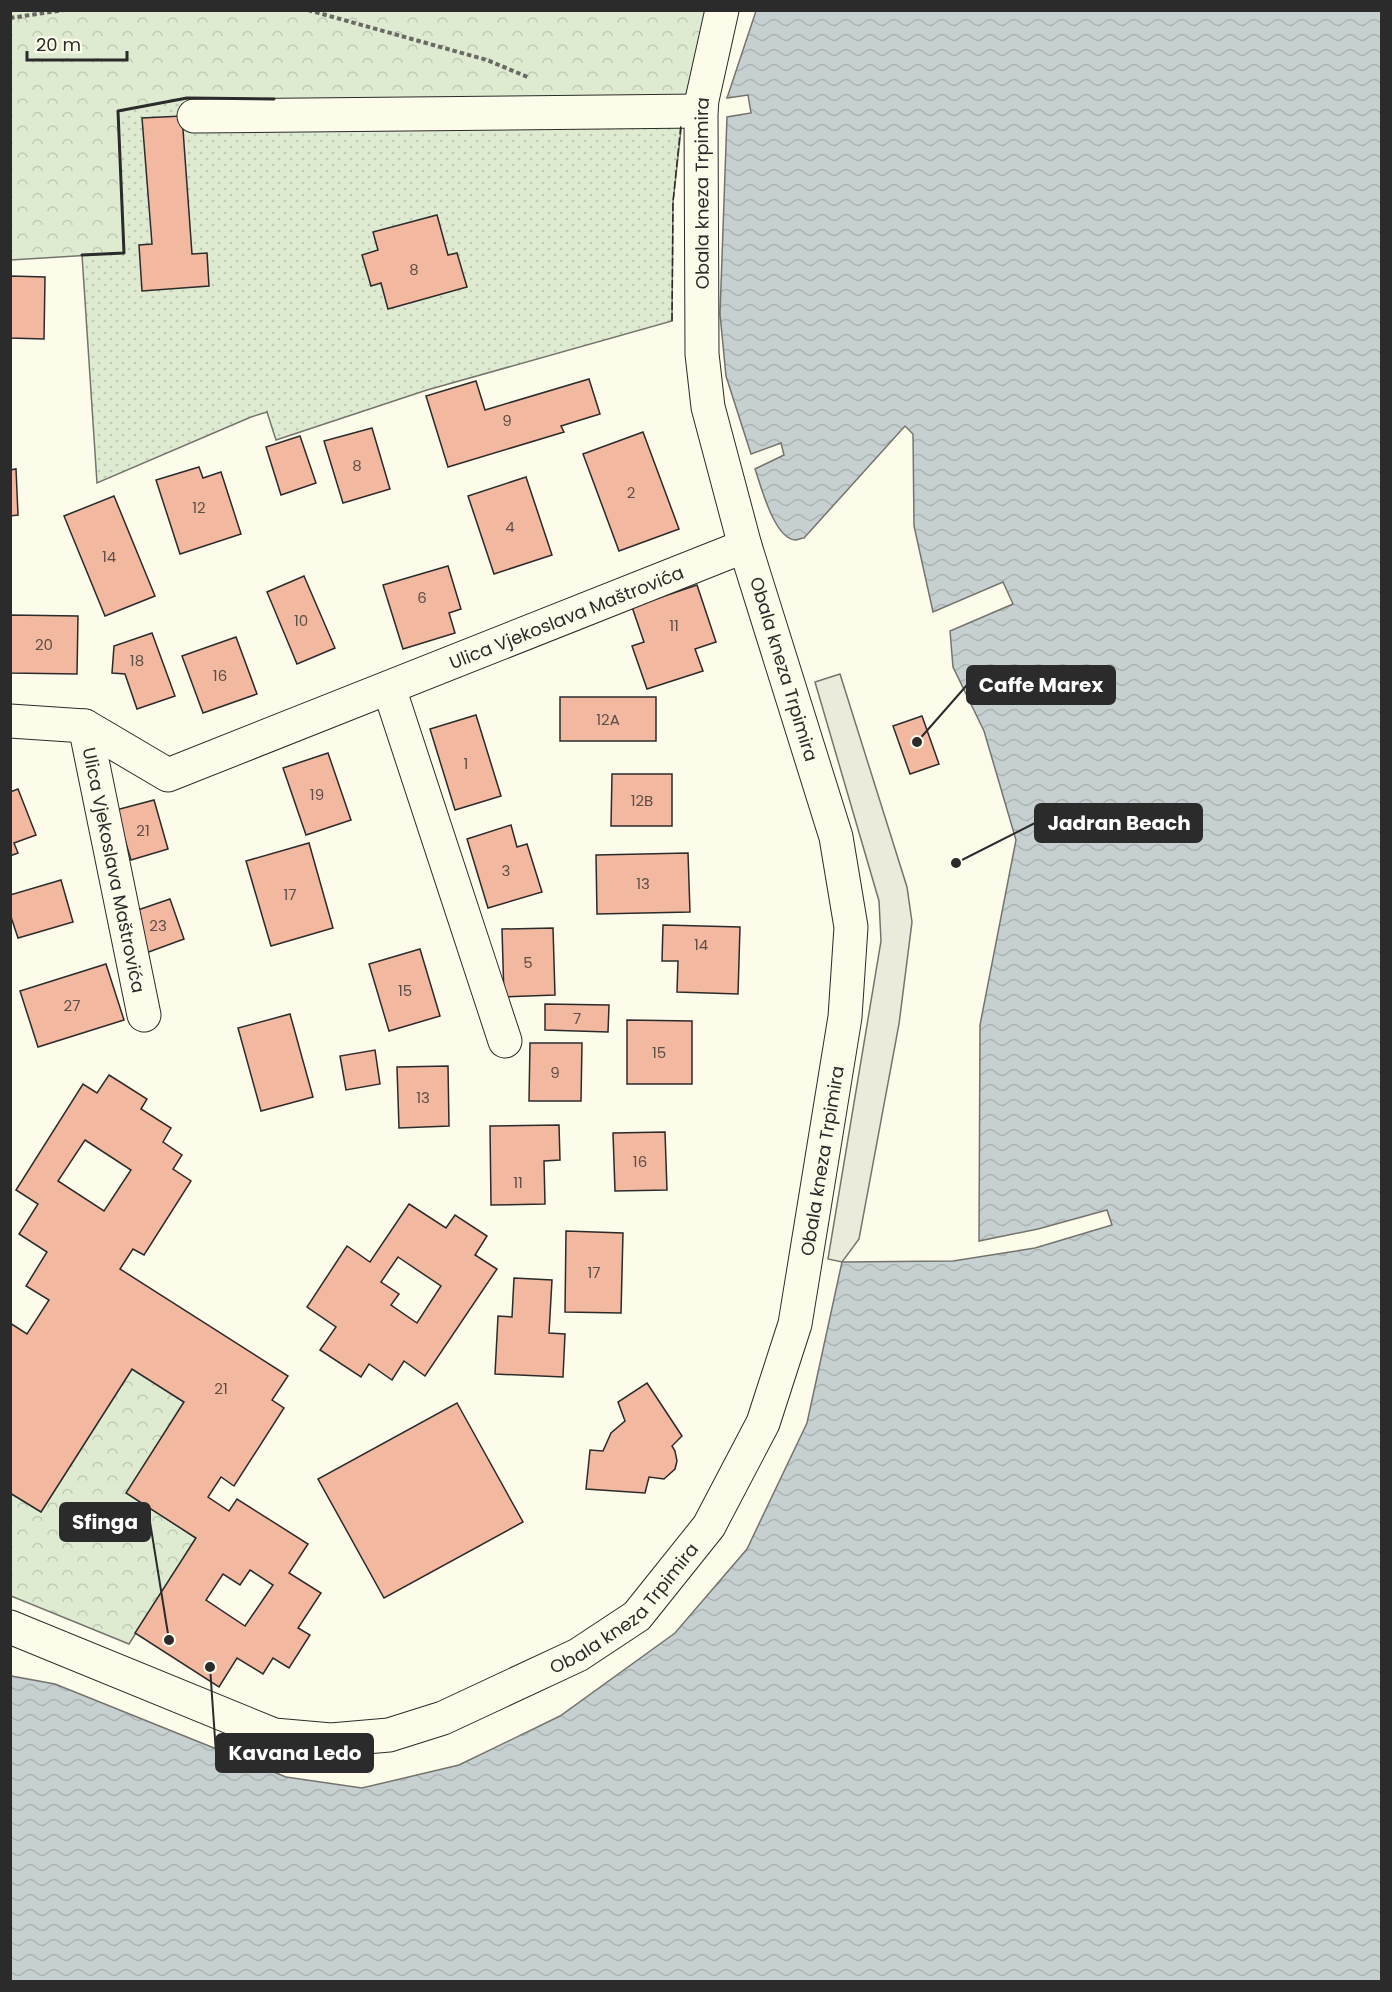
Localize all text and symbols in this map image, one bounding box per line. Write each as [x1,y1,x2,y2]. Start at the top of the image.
scale bar [27,24,128,62]
text: 20 m [36,32,81,57]
street label: Obala kneza Trpimira [688,96,715,289]
house number: 8 [409,259,419,280]
house number: 9 [502,410,512,431]
house number: 8 [352,455,362,476]
house number: 2 [627,482,635,503]
house number: 12 [192,497,206,518]
house number: 4 [505,516,515,537]
house number: 14 [102,546,116,567]
street label: Ulica Vjekoslava Maštrovića [445,559,687,675]
street label: Obala kneza Trpimira [744,574,824,764]
house number: 6 [417,587,427,608]
house number: 10 [294,610,308,631]
house number: 11 [669,615,679,636]
house number: 20 [35,634,53,655]
house number: 18 [130,650,144,671]
house number: 16 [213,665,227,686]
callout: Caffe Marex [967,666,1115,704]
text: Caffe Marex [979,671,1103,699]
house number: 12A [596,709,620,730]
street label: Ulica Vjekoslava Maštrovića [77,745,152,995]
house number: 1 [464,753,468,774]
house number: 19 [310,784,324,805]
house number: 12B [631,790,653,811]
callout: Jadran Beach [1035,804,1202,842]
text: Jadran Beach [1047,809,1191,837]
house number: 21 [136,820,150,841]
house number: 3 [502,860,510,881]
house number: 13 [636,873,650,894]
house number: 17 [284,884,297,905]
house number: 23 [149,915,167,936]
house number: 14 [694,934,708,955]
house number: 5 [523,952,533,973]
house number: 15 [398,980,412,1001]
house number: 27 [64,995,80,1016]
house number: 7 [573,1008,581,1029]
house number: 15 [652,1042,666,1063]
house number: 9 [550,1062,560,1083]
street label: Obala kneza Trpimira [794,1064,849,1258]
house number: 13 [416,1087,430,1108]
house number: 16 [633,1151,647,1172]
house number: 11 [513,1172,523,1193]
house number: 17 [588,1262,601,1283]
house number: 21 [214,1378,228,1399]
callout: Sfinga [60,1503,150,1541]
text: Sfinga [72,1508,138,1536]
street label: Obala kneza Trpimira [545,1537,704,1679]
callout: Kavana Ledo [216,1734,373,1772]
text: Kavana Ledo [228,1739,362,1767]

